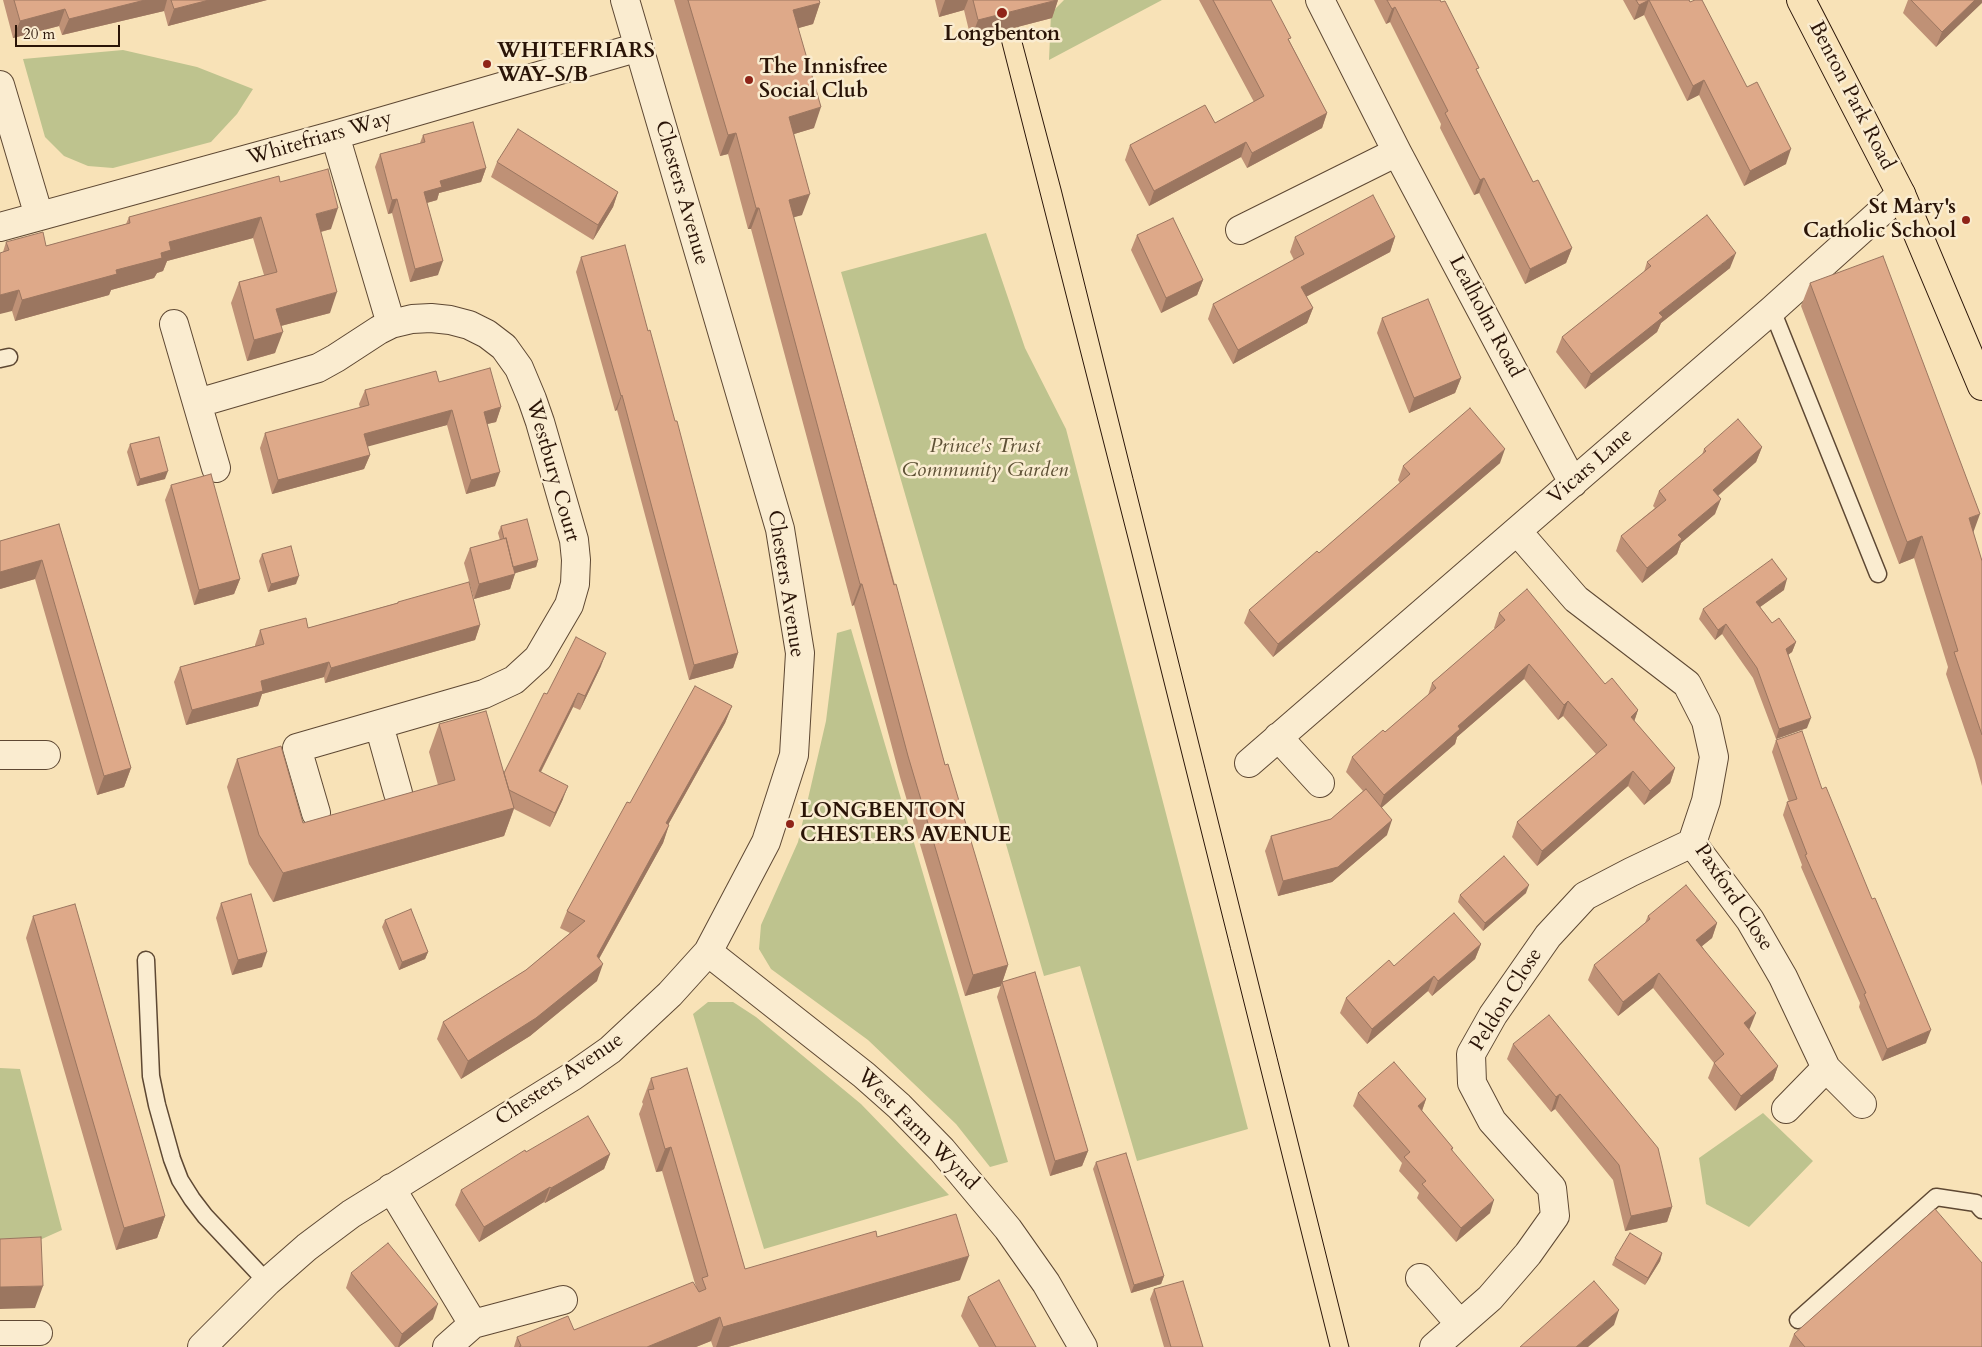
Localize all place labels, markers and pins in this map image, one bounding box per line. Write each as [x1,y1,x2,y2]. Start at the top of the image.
marker: Longbenton [995,6,1009,20]
place label: Longbenton [944,22,1060,48]
place label: WHITEFRIARS WAY-S/B [497,39,655,89]
place label: The Innisfree Social Club [759,55,888,105]
marker: WHITEFRIARS WAY-S/B [481,58,493,70]
marker: The Innisfree Social Club [743,74,755,86]
place label: St Mary's Catholic School [1803,195,1956,245]
marker: St Mary's Catholic School [1960,214,1972,226]
place label: LONGBENTON CHESTERS AVENUE [800,799,1011,849]
marker: LONGBENTON CHESTERS AVENUE [784,818,796,830]

